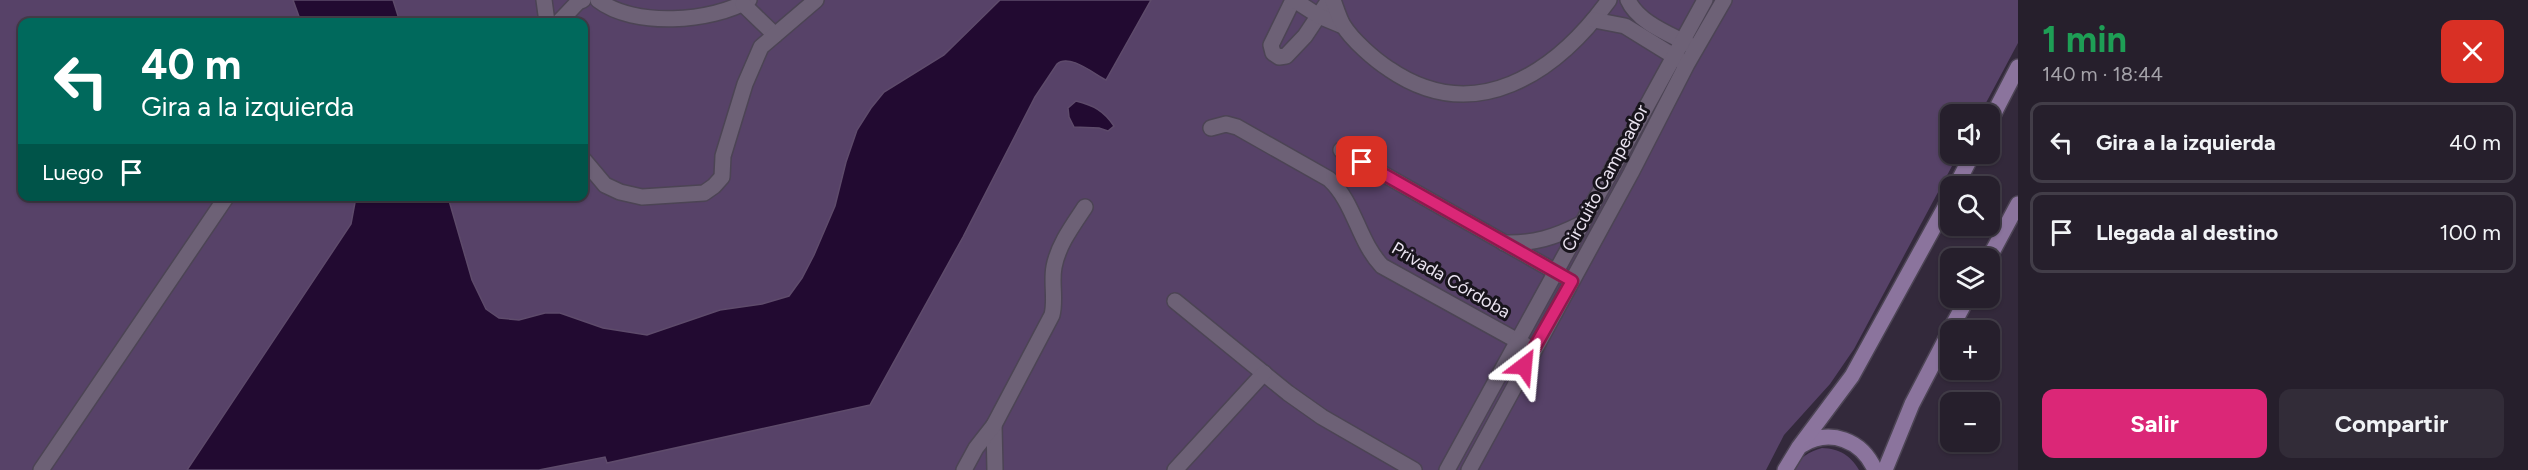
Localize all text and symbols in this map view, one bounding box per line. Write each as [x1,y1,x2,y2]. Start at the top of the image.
text: 1 min [2042,18,2127,61]
button: close [2441,20,2504,83]
text: 40 m [141,39,241,90]
icon: left [42,42,120,120]
text: 140 m · 18:44 [2042,62,2163,86]
text: Gira a la izquierda [141,90,354,123]
street label: Circuito Campeador [1557,101,1653,255]
map controls [1940,104,2000,452]
button: sound [1940,104,2000,164]
icon: left [2045,126,2078,159]
text: Gira a la izquierda [2096,129,2276,156]
text: 40 m [2449,129,2501,156]
pin [1336,136,1387,187]
icon: arrive [1345,145,1378,178]
icon: arrive [115,156,148,189]
text: Luego [42,159,103,186]
button: search [1940,176,2000,236]
icon: arrive [2045,216,2078,249]
text: Llegada al destino [2096,219,2278,246]
text: 100 m [2440,219,2501,246]
street label: Privada Córdoba [1388,237,1514,323]
button: layers [1940,248,2000,308]
button: + [1940,320,2000,380]
position arrow [1492,334,1556,398]
button: Salir [2042,389,2267,458]
button: Compartir [2279,389,2504,458]
button: − [1940,392,2000,452]

